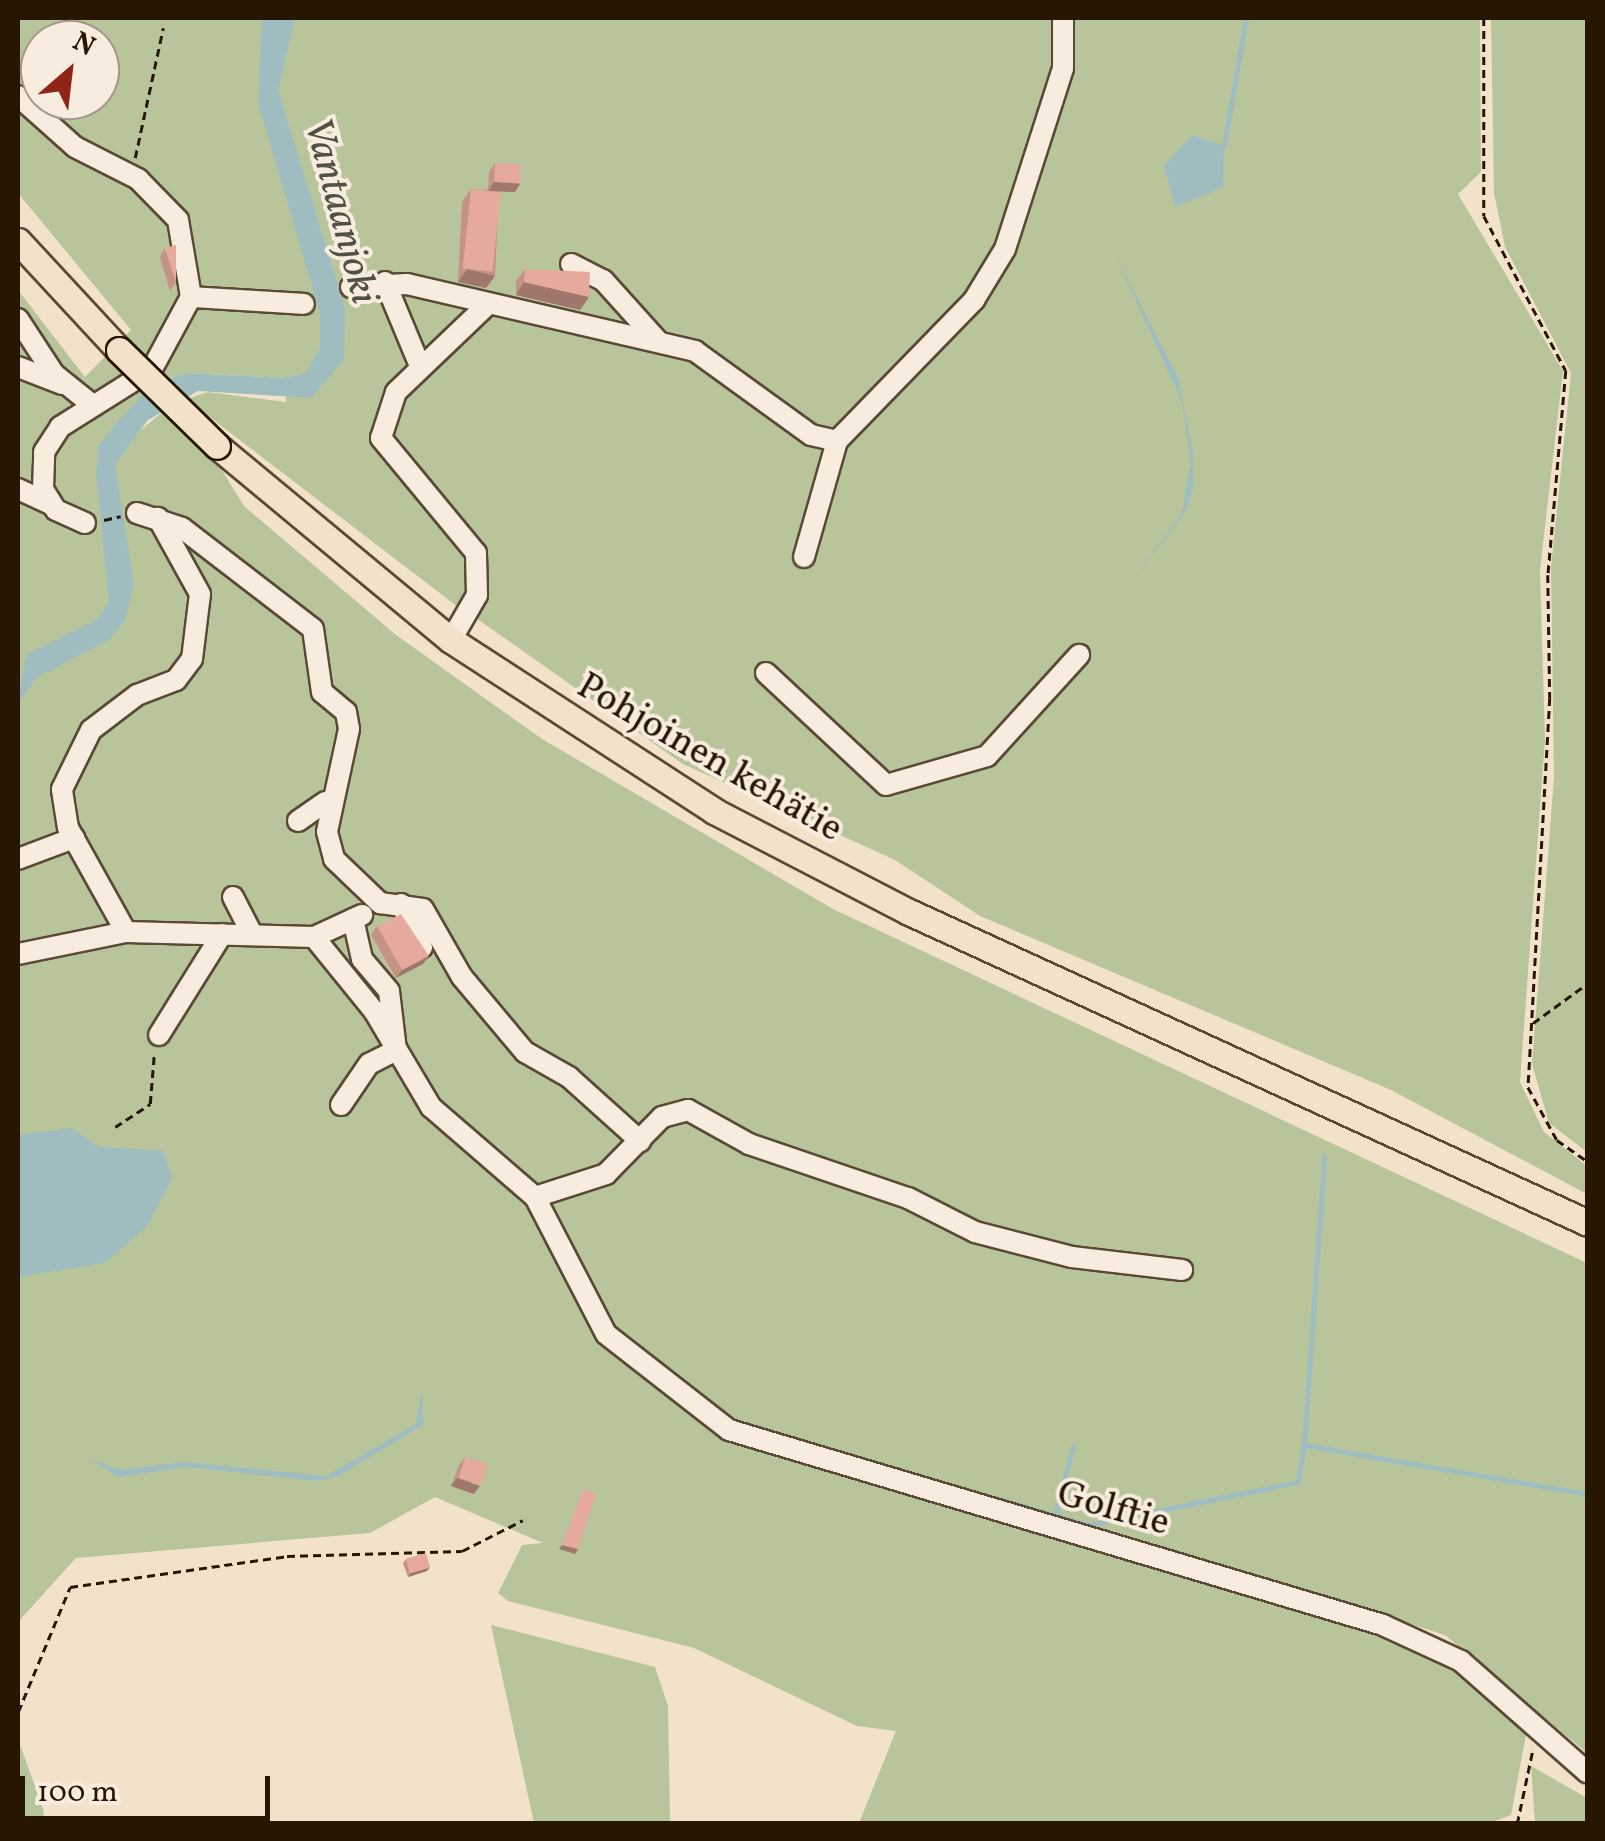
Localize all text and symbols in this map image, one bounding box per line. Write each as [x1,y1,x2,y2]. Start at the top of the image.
north arrow [20,20,120,120]
text: N [65,23,102,67]
water label: Vantaanjoki [291,113,387,309]
street label: Pohjoinen kehätie [568,664,850,854]
street label: Golftie [1052,1472,1174,1548]
scale bar [25,1756,275,1818]
text: 100 m [37,1772,118,1814]

